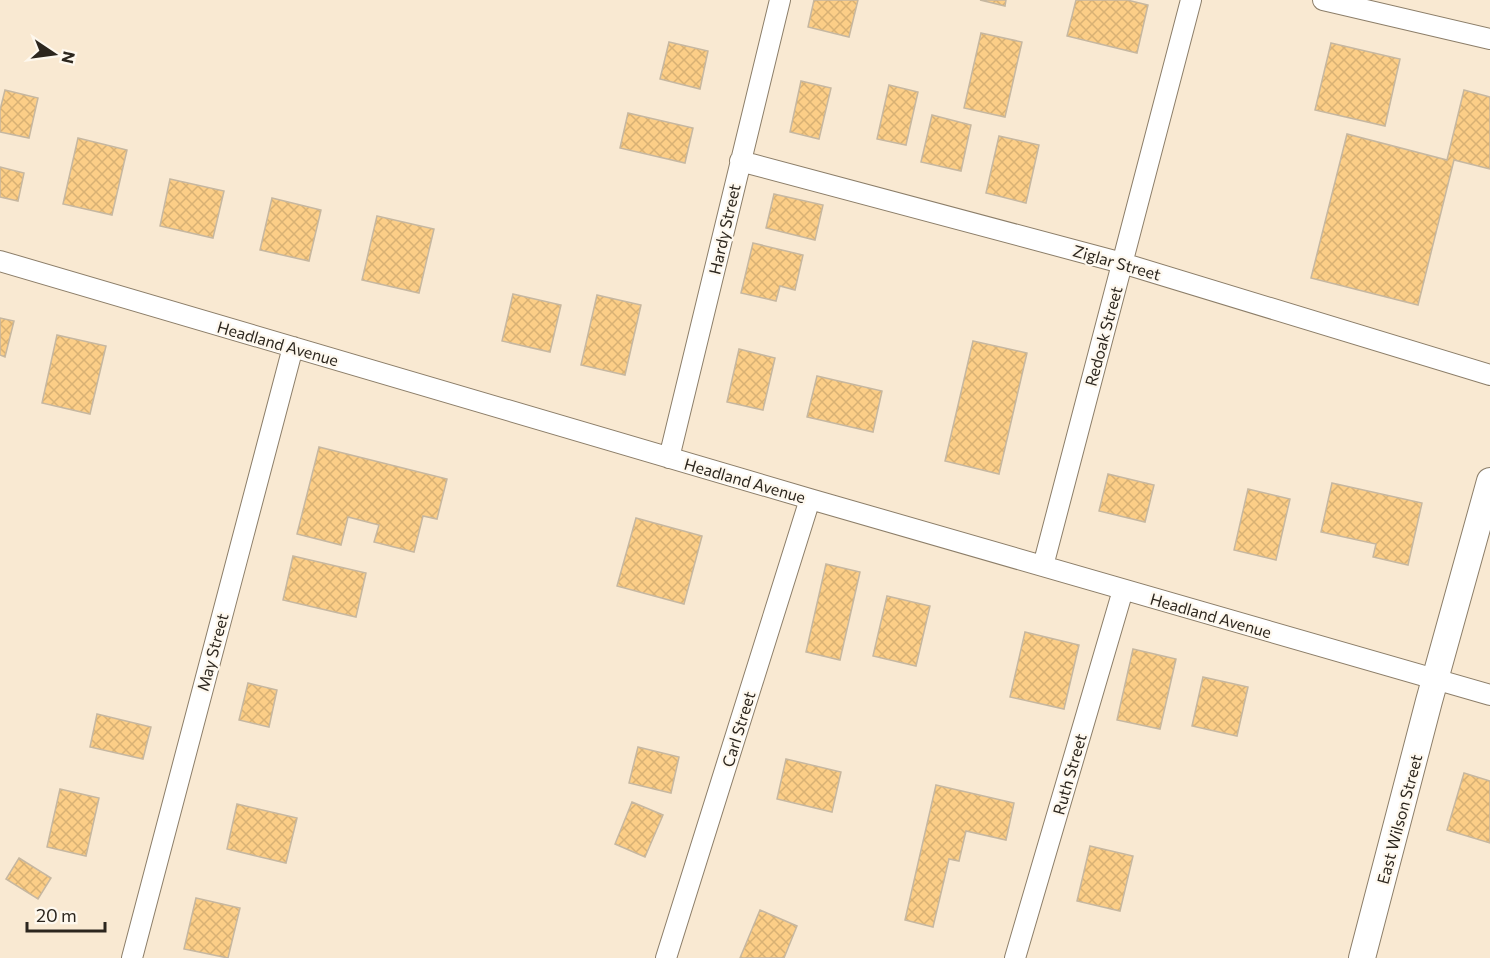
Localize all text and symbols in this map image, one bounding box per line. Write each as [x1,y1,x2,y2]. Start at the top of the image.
north arrow [24,24,84,84]
text: N [58,50,80,65]
street label: Hardy Street [704,181,744,276]
street label: Ziglar Street [1071,240,1164,284]
street label: Redoak Street [1081,283,1126,388]
street label: Headland Avenue [215,317,341,369]
street label: Headland Avenue [682,454,808,506]
street label: Headland Avenue [1148,589,1274,641]
street label: May Street [192,611,232,693]
street label: Carl Street [718,688,759,769]
street label: Ruth Street [1048,731,1090,817]
street label: East Wilson Street [1373,752,1426,886]
scale bar [27,895,105,933]
text: 20 m [36,904,77,926]

